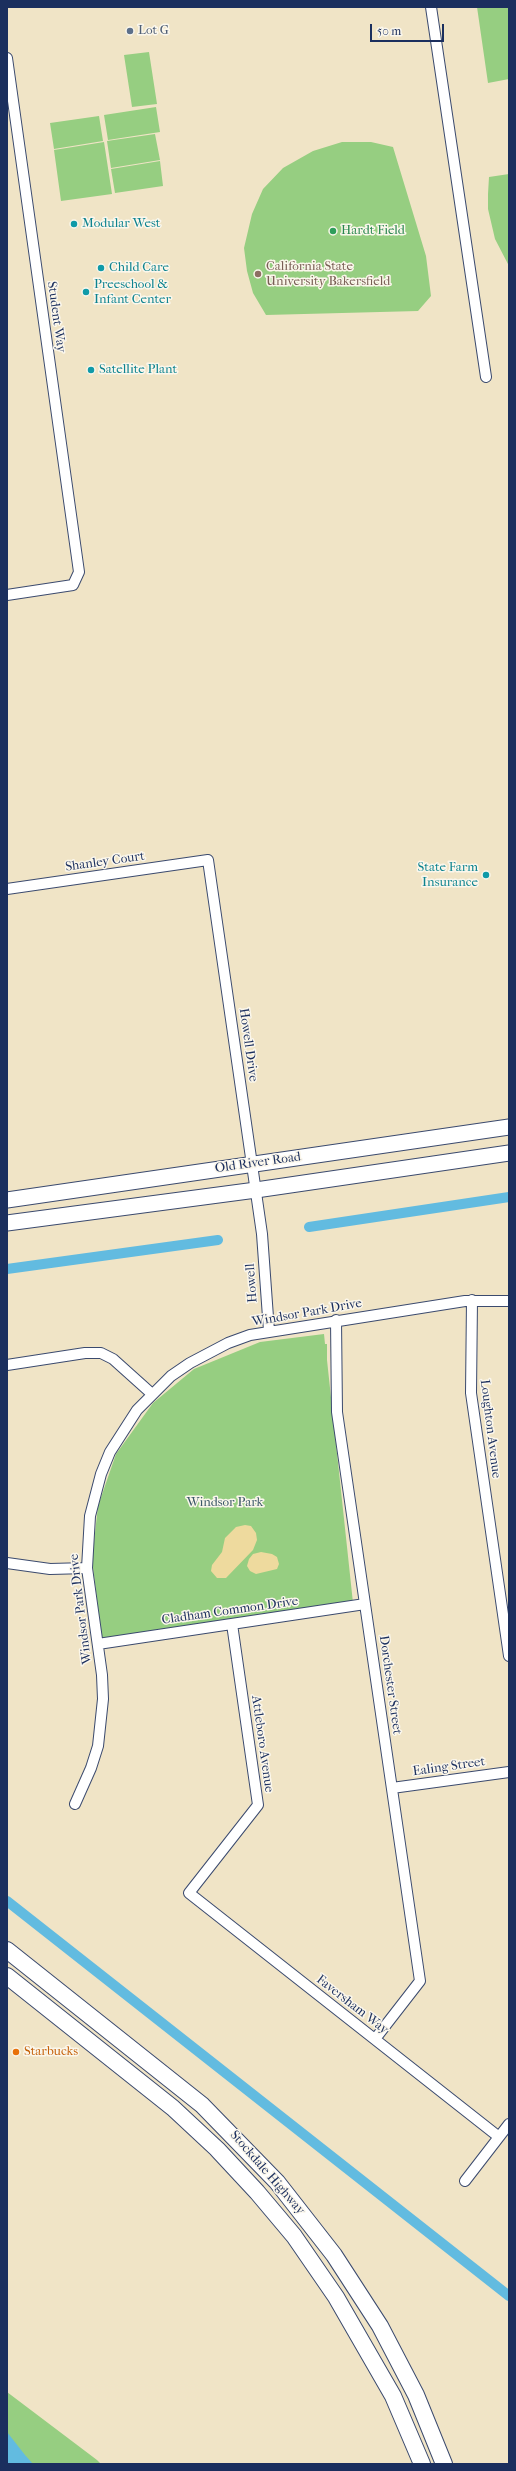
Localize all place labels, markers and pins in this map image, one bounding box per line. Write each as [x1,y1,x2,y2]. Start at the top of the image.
place label: Lot G [138,23,169,39]
marker: Lot G [125,26,135,36]
place label: Modular West [82,216,160,232]
marker: Modular West [69,219,79,229]
place label: Hardt Field [341,223,405,239]
marker: Hardt Field [328,226,338,236]
place label: California State University Bakersfield [266,259,390,290]
place label: Child Care [109,260,169,276]
marker: Child Care [96,263,106,273]
marker: California State University Bakersfield [253,269,263,279]
place label: Preeschool & Infant Center [94,277,171,308]
marker: Preeschool & Infant Center [81,287,91,297]
place label: Satellite Plant [99,362,177,378]
marker: Satellite Plant [86,365,96,375]
place label: State Farm Insurance [418,860,478,891]
marker: State Farm Insurance [481,870,491,880]
place label: Starbucks [24,2044,78,2060]
marker: Starbucks [11,2047,21,2057]

